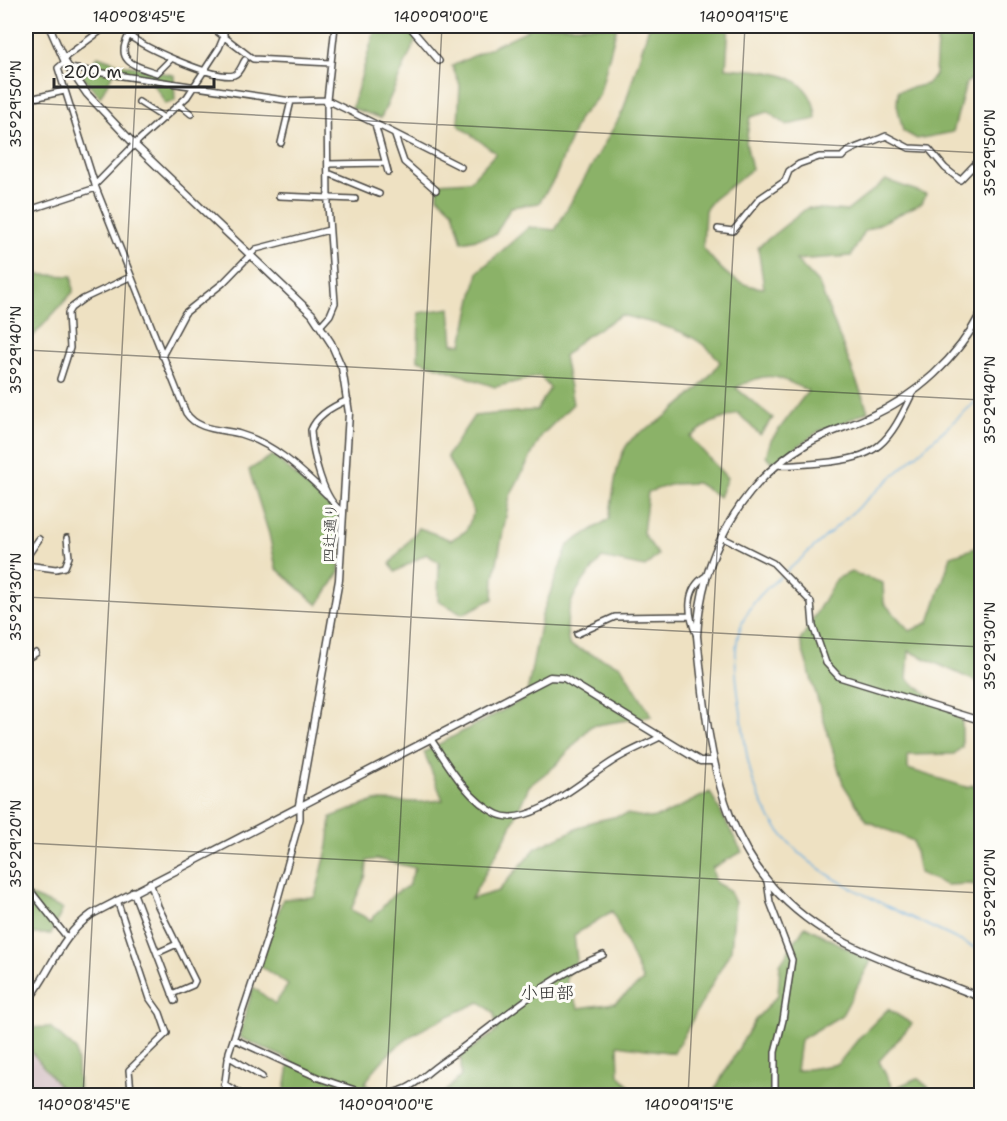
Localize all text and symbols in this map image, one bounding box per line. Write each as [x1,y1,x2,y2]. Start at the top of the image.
text: 140°08'45"E [93,7,185,27]
text: 140°09'00"E [394,7,488,27]
text: 140°09'15"E [699,7,789,27]
scale bar [54,51,214,89]
text: 35°29'50"N [6,60,26,148]
text: 200 m [63,60,122,84]
text: 35°29'50"N [980,109,1000,197]
text: 35°29'40"N [6,306,26,394]
text: 35°29'40"N [980,356,1000,444]
street label: 四辻通り [318,503,342,563]
text: 35°29'30"N [6,553,26,641]
text: 35°29'30"N [980,602,1000,690]
text: 35°29'20"N [6,800,26,888]
text: 35°29'20"N [980,849,1000,937]
district label: 小田部 [520,981,574,1005]
text: 140°08'45"E [38,1095,130,1115]
text: 140°09'00"E [339,1095,433,1115]
text: 140°09'15"E [644,1095,734,1115]

